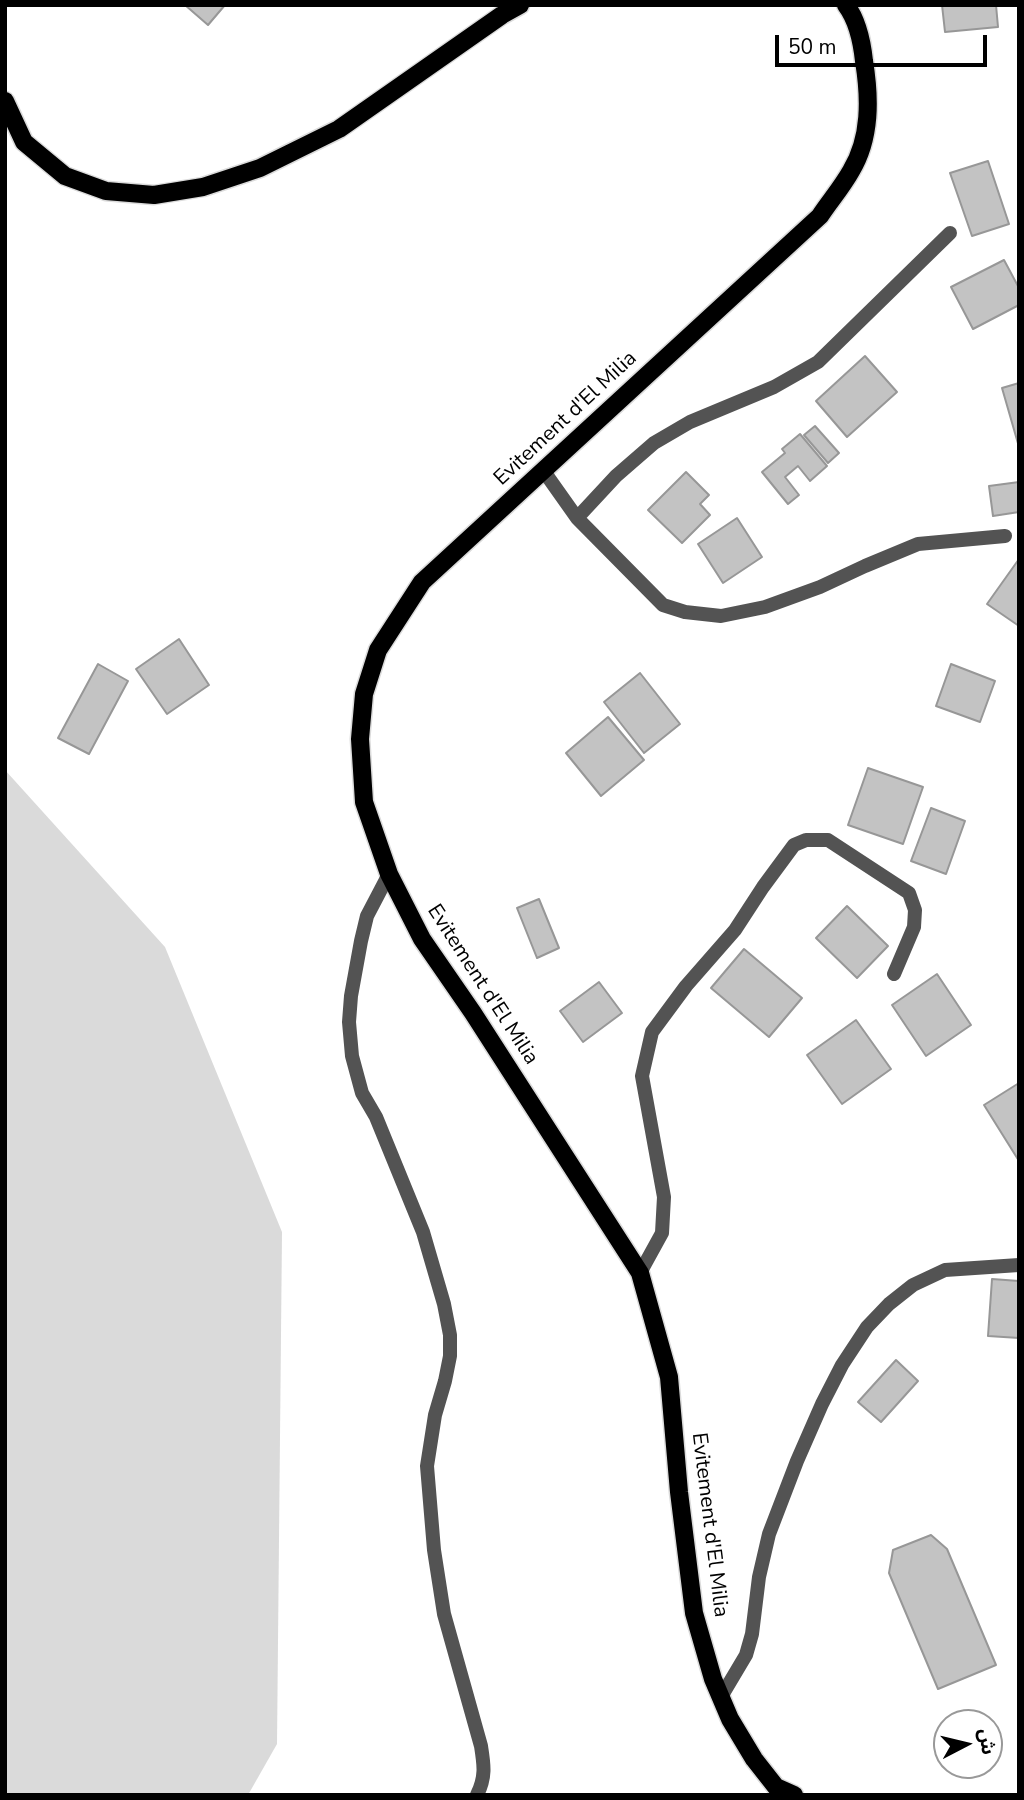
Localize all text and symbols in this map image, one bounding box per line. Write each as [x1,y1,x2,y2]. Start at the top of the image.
scale bar [779,21,991,65]
text: 50 m [788,33,837,61]
street label: Evitement d'El Milia [489,346,643,492]
street label: Evitement d'El Milia [421,900,543,1070]
street label: Evitement d'El Milia [685,1431,733,1619]
north arrow [933,1709,1003,1779]
text: ش [972,1727,1001,1756]

